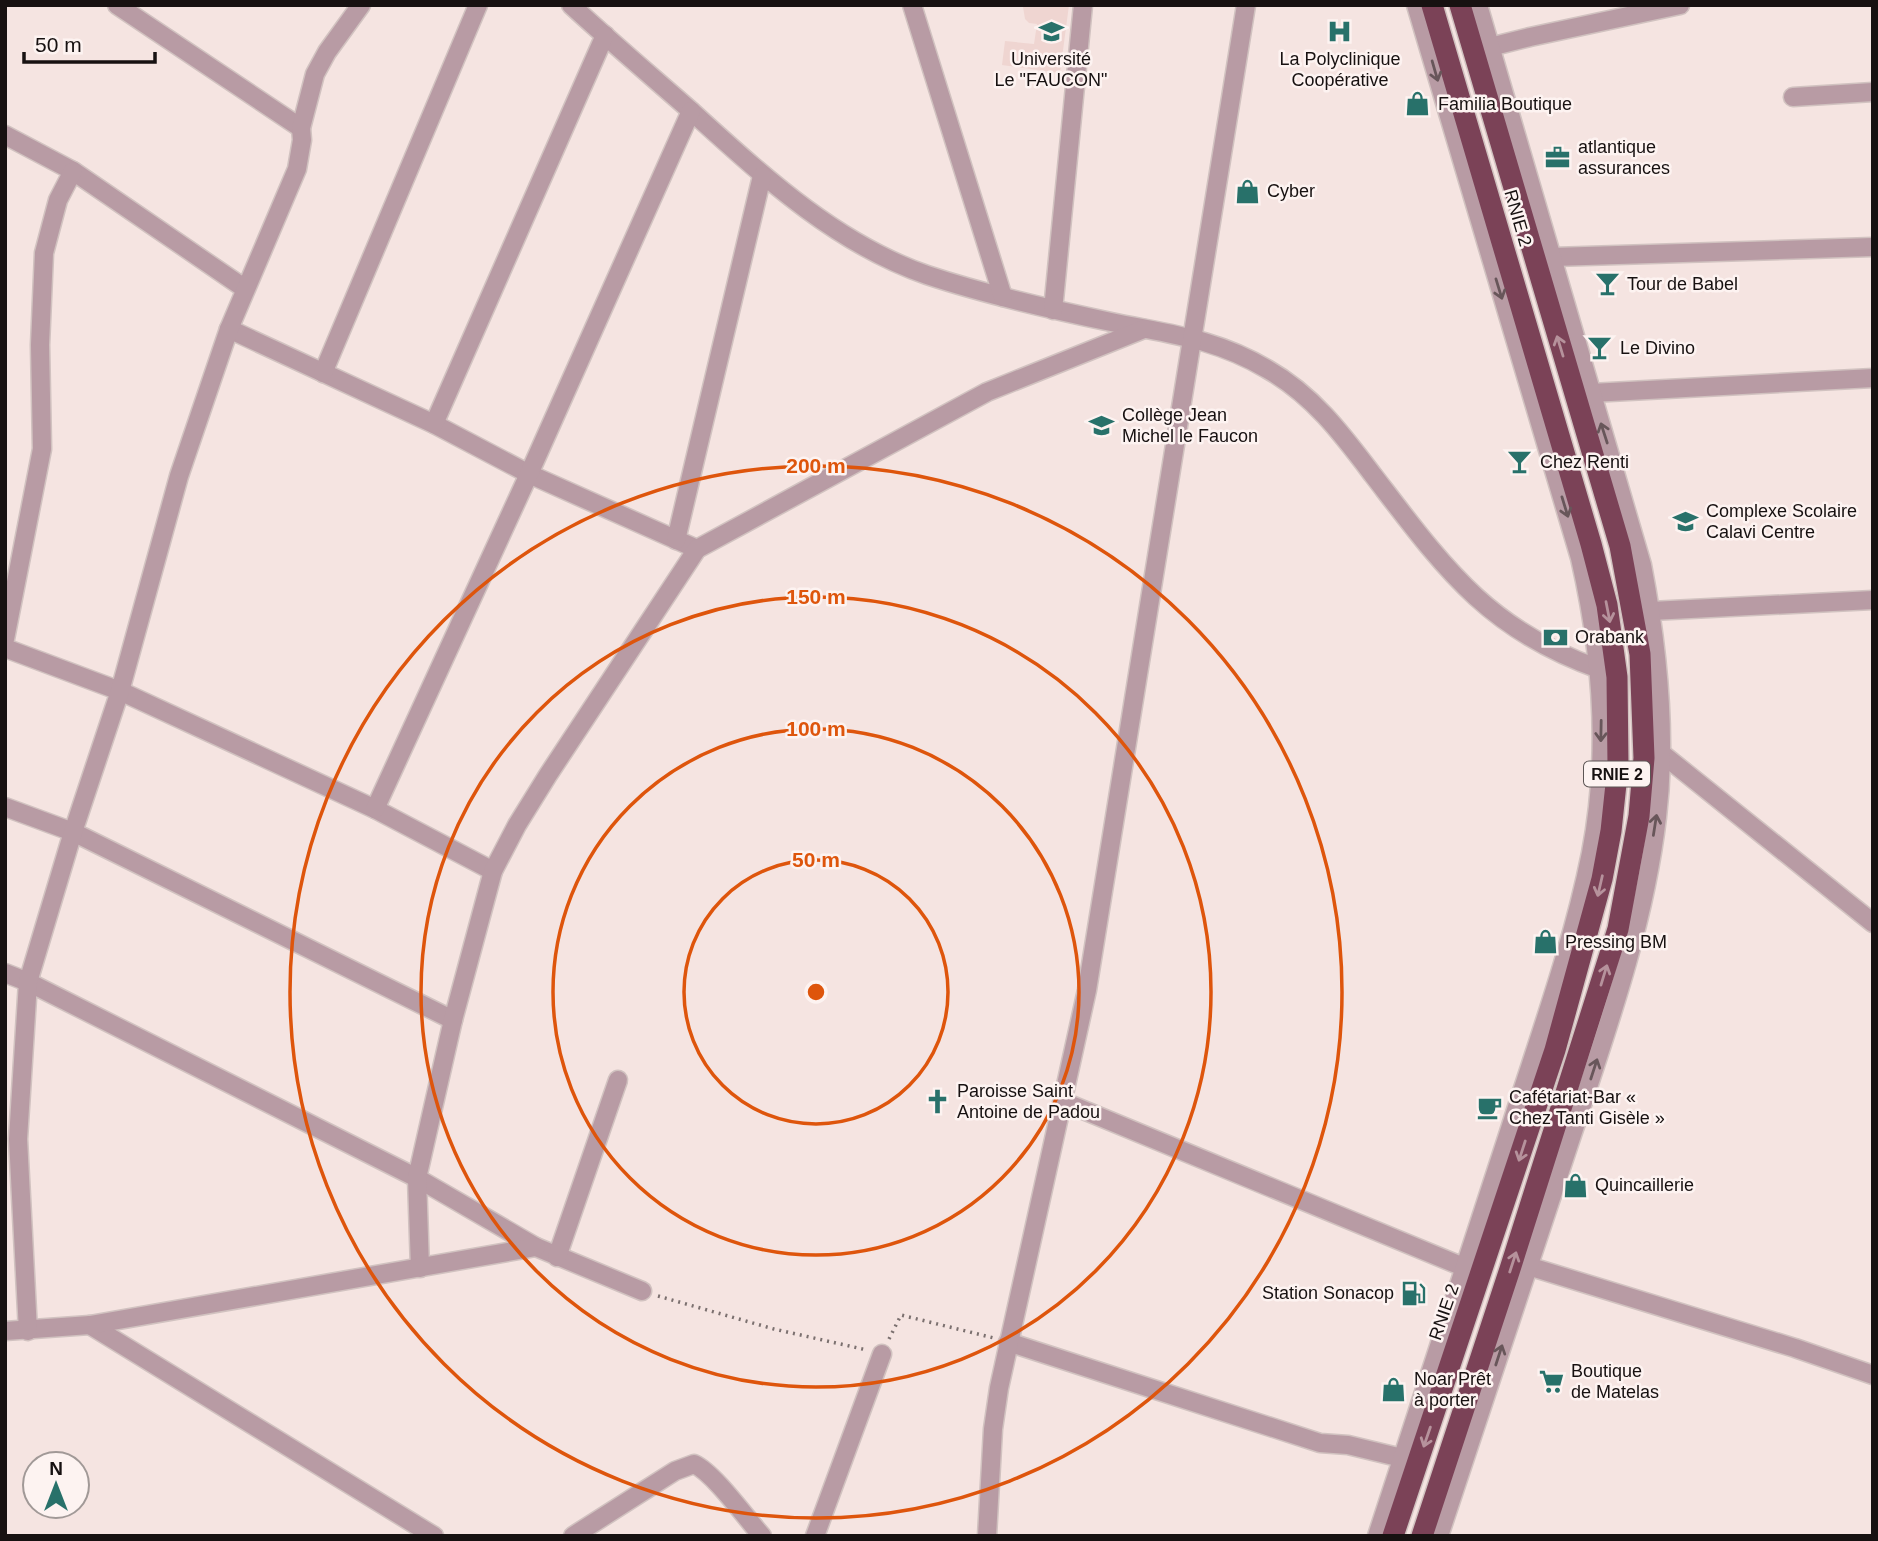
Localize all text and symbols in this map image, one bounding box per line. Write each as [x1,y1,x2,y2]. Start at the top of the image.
school or university icon: Université Le "FAUCON" [1037,18,1065,46]
hospital icon: La Polyclinique Coopérative [1326,18,1354,46]
scale bar [24,21,156,65]
text: 50 m [35,33,82,56]
place label: Université Le "FAUCON" [995,49,1107,90]
place label: La Polyclinique Coopérative [1279,49,1401,90]
one-way arrow [1430,60,1443,82]
shop icon: Familia Boutique [1404,90,1432,118]
place label: Familia Boutique [1438,94,1572,114]
place label: atlantique assurances [1578,137,1670,178]
office icon: atlantique assurances [1544,143,1572,171]
shop icon: Cyber [1233,177,1261,205]
place label: Cyber [1267,181,1315,201]
street label: RNIE 2 [1500,187,1536,249]
bar icon: Tour de Babel [1593,270,1621,298]
place label: Tour de Babel [1627,274,1738,294]
one-way arrow [1494,278,1507,300]
bar icon: Le Divino [1586,334,1614,362]
one-way arrow [1552,335,1565,357]
place label: Le Divino [1620,338,1695,358]
place label: Collège Jean Michel le Faucon [1122,405,1258,446]
school or university icon: Collège Jean Michel le Faucon [1088,411,1116,439]
one-way arrow [1597,423,1609,445]
bar icon: Chez Renti [1506,448,1534,476]
place label: Chez Renti [1540,452,1629,472]
text: 200 m [786,454,846,477]
one-way arrow [1560,496,1573,518]
place label: Complexe Scolaire Calavi Centre [1706,501,1857,542]
school or university icon: Complexe Scolaire Calavi Centre [1672,507,1700,535]
text: 150 m [786,585,846,608]
one-way arrow [1601,600,1615,623]
bank icon: Orabank [1541,623,1569,651]
place label: Orabank [1575,627,1645,647]
text: 100 m [786,717,846,740]
one-way arrow [1594,719,1608,742]
road number: RNIE 2 [1584,762,1650,786]
one-way arrow [1649,814,1662,837]
text: 50 m [792,848,840,871]
one-way arrow [1593,874,1606,897]
shop icon: Pressing BM [1531,928,1559,956]
place label: Pressing BM [1565,932,1667,952]
one-way arrow [1598,964,1611,986]
centre of rings [804,980,828,1004]
one-way arrow [1588,1058,1601,1080]
place label: Paroisse Saint Antoine de Padou [957,1081,1100,1122]
church icon: Paroisse Saint Antoine de Padou [923,1087,951,1115]
place label: Cafétariat-Bar « Chez Tanti Gisèle » [1509,1087,1665,1128]
cafe icon: Cafétariat-Bar « Chez Tanti Gisèle » [1475,1093,1503,1121]
one-way arrow [1515,1140,1527,1162]
shop icon: Quincaillerie [1561,1171,1589,1199]
place label: Quincaillerie [1595,1175,1694,1195]
one-way arrow [1508,1251,1520,1273]
fuel station icon: Station Sonacop [1400,1279,1428,1307]
street label: RNIE 2 [1425,1281,1463,1343]
place label: Station Sonacop [1262,1283,1394,1303]
one-way arrow [1494,1344,1506,1366]
place label: Boutique de Matelas [1571,1361,1659,1402]
supermarket icon: Boutique de Matelas [1537,1367,1565,1395]
place label: Noar Prêt à porter [1414,1369,1491,1410]
shop icon: Noar Prêt à porter [1380,1375,1408,1403]
one-way arrow [1420,1425,1432,1447]
north arrow [21,1450,91,1520]
text: N [49,1458,63,1479]

